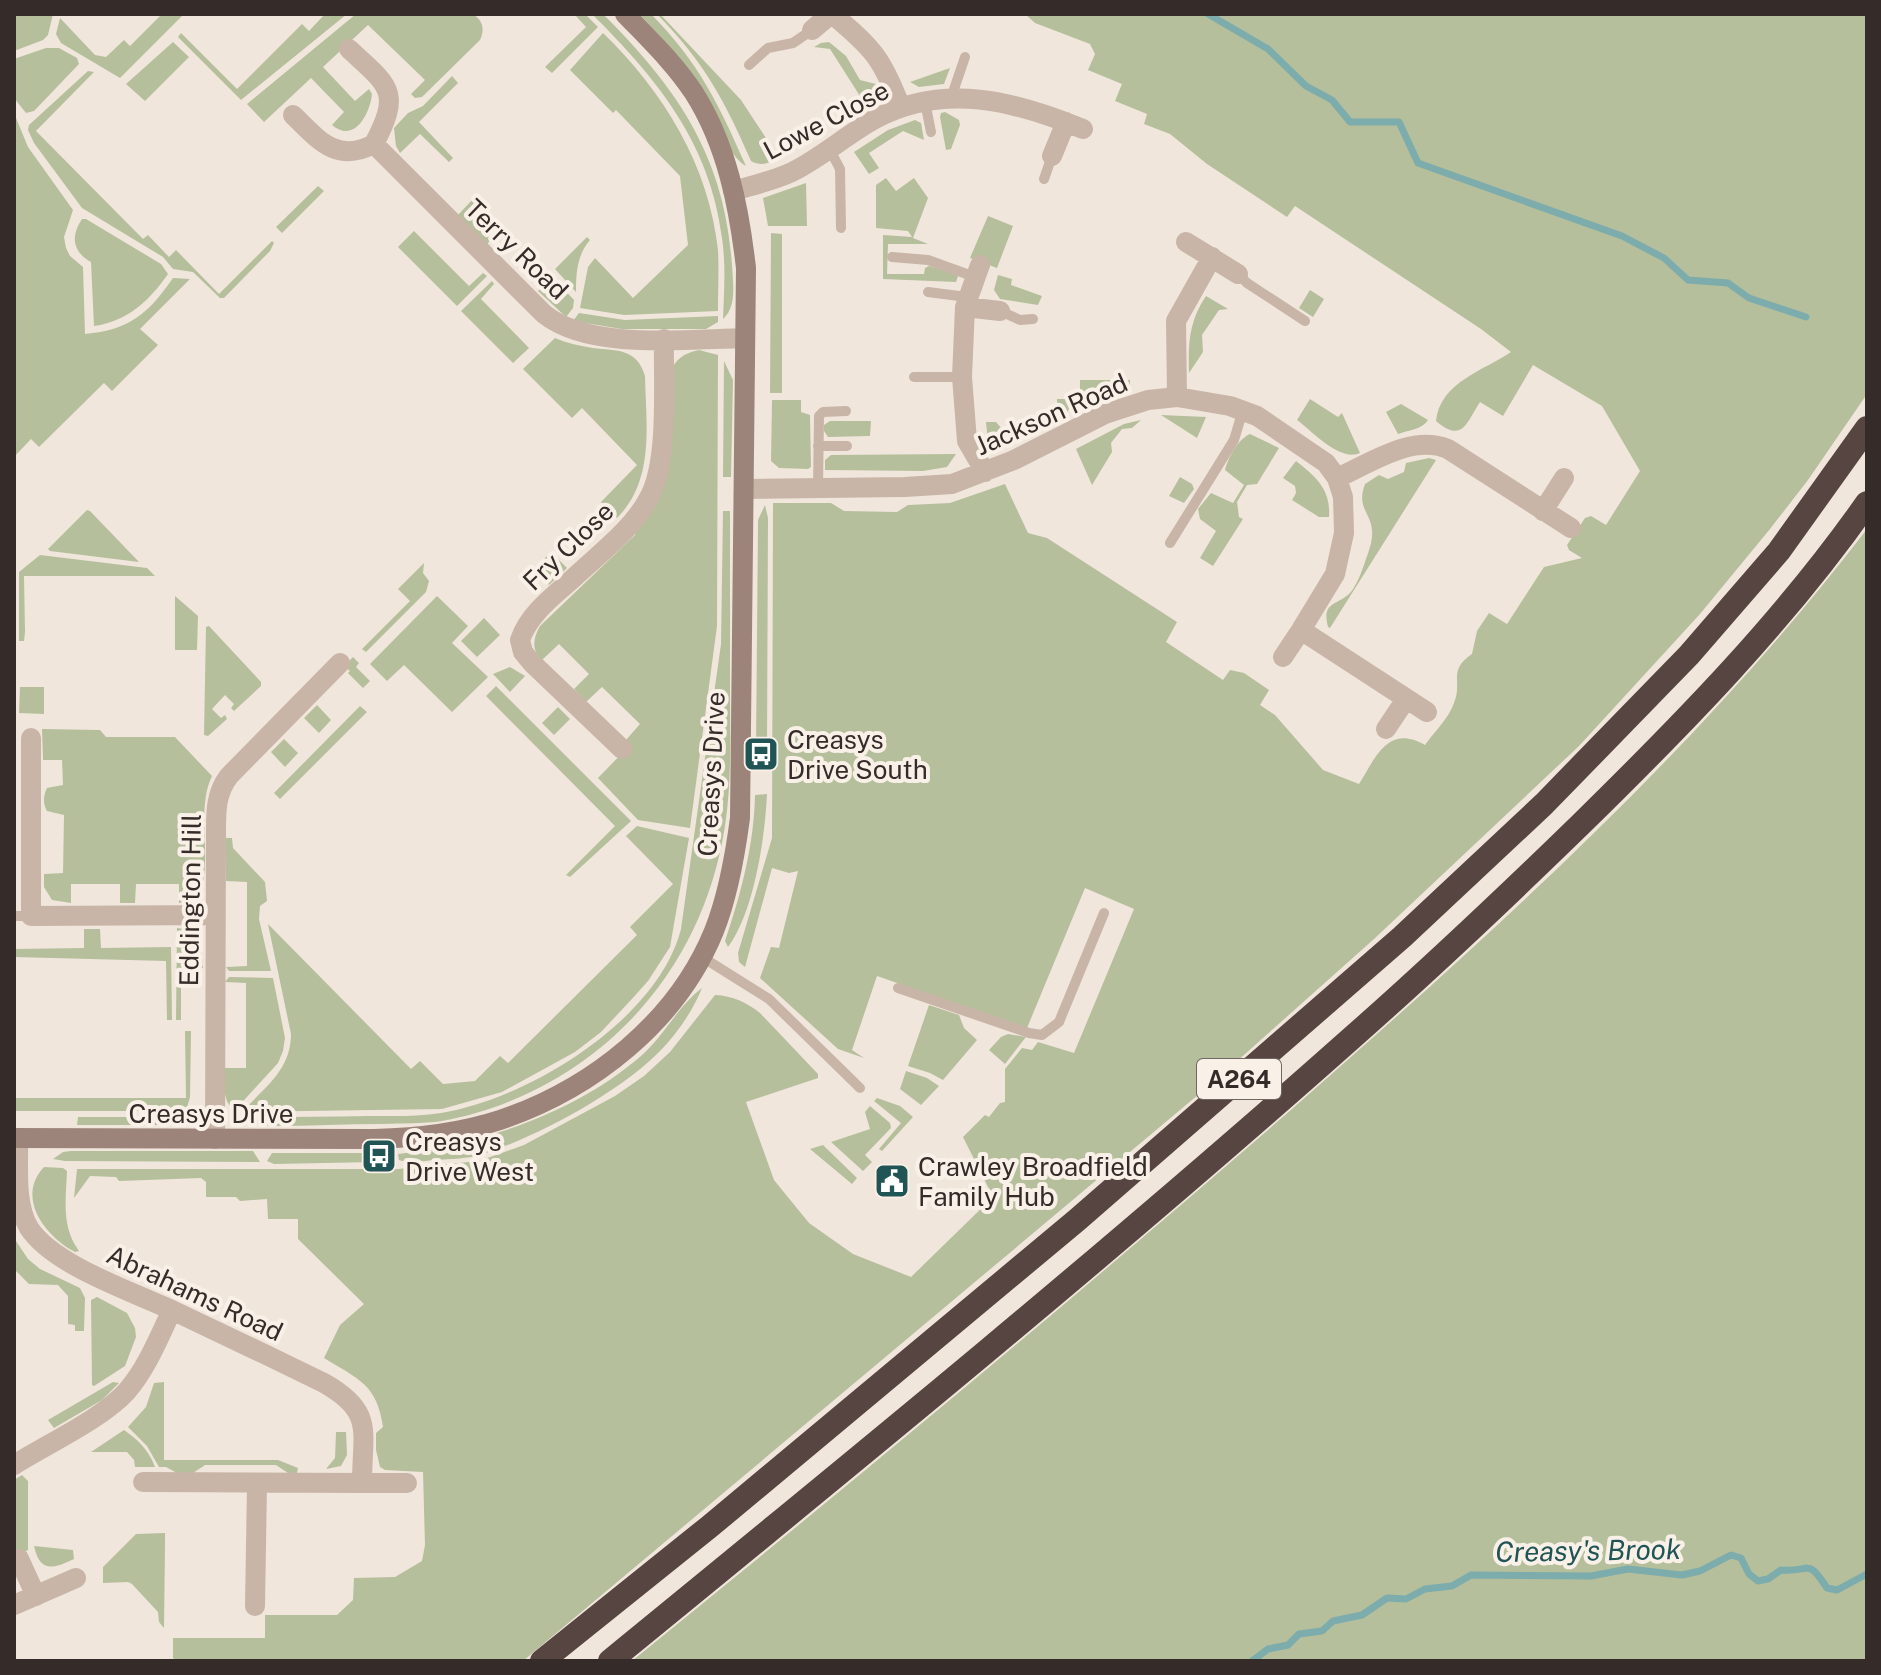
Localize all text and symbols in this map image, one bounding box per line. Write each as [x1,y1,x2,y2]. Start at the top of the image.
street label: Lowe Close [758,74,894,166]
street label: Terry Road [459,192,575,306]
street label: Jackson Road [970,367,1132,461]
street label: Fry Close [516,495,620,597]
street label: Creasys Drive [691,691,731,857]
place label: Creasys Drive South [787,724,928,785]
bus stop icon: Creasys Drive South [742,735,780,773]
street label: Eddington Hill [173,813,207,987]
road number: A264 [1197,1059,1281,1099]
street label: Creasys Drive [128,1098,294,1129]
place label: Creasys Drive West [405,1126,534,1187]
bus stop icon: Creasys Drive West [360,1137,398,1175]
place label: Crawley Broadfield Family Hub [918,1151,1148,1212]
public building icon: Crawley Broadfield Family Hub [873,1162,911,1200]
street label: Abrahams Road [102,1239,288,1347]
water label: Creasy's Brook [1495,1532,1681,1568]

